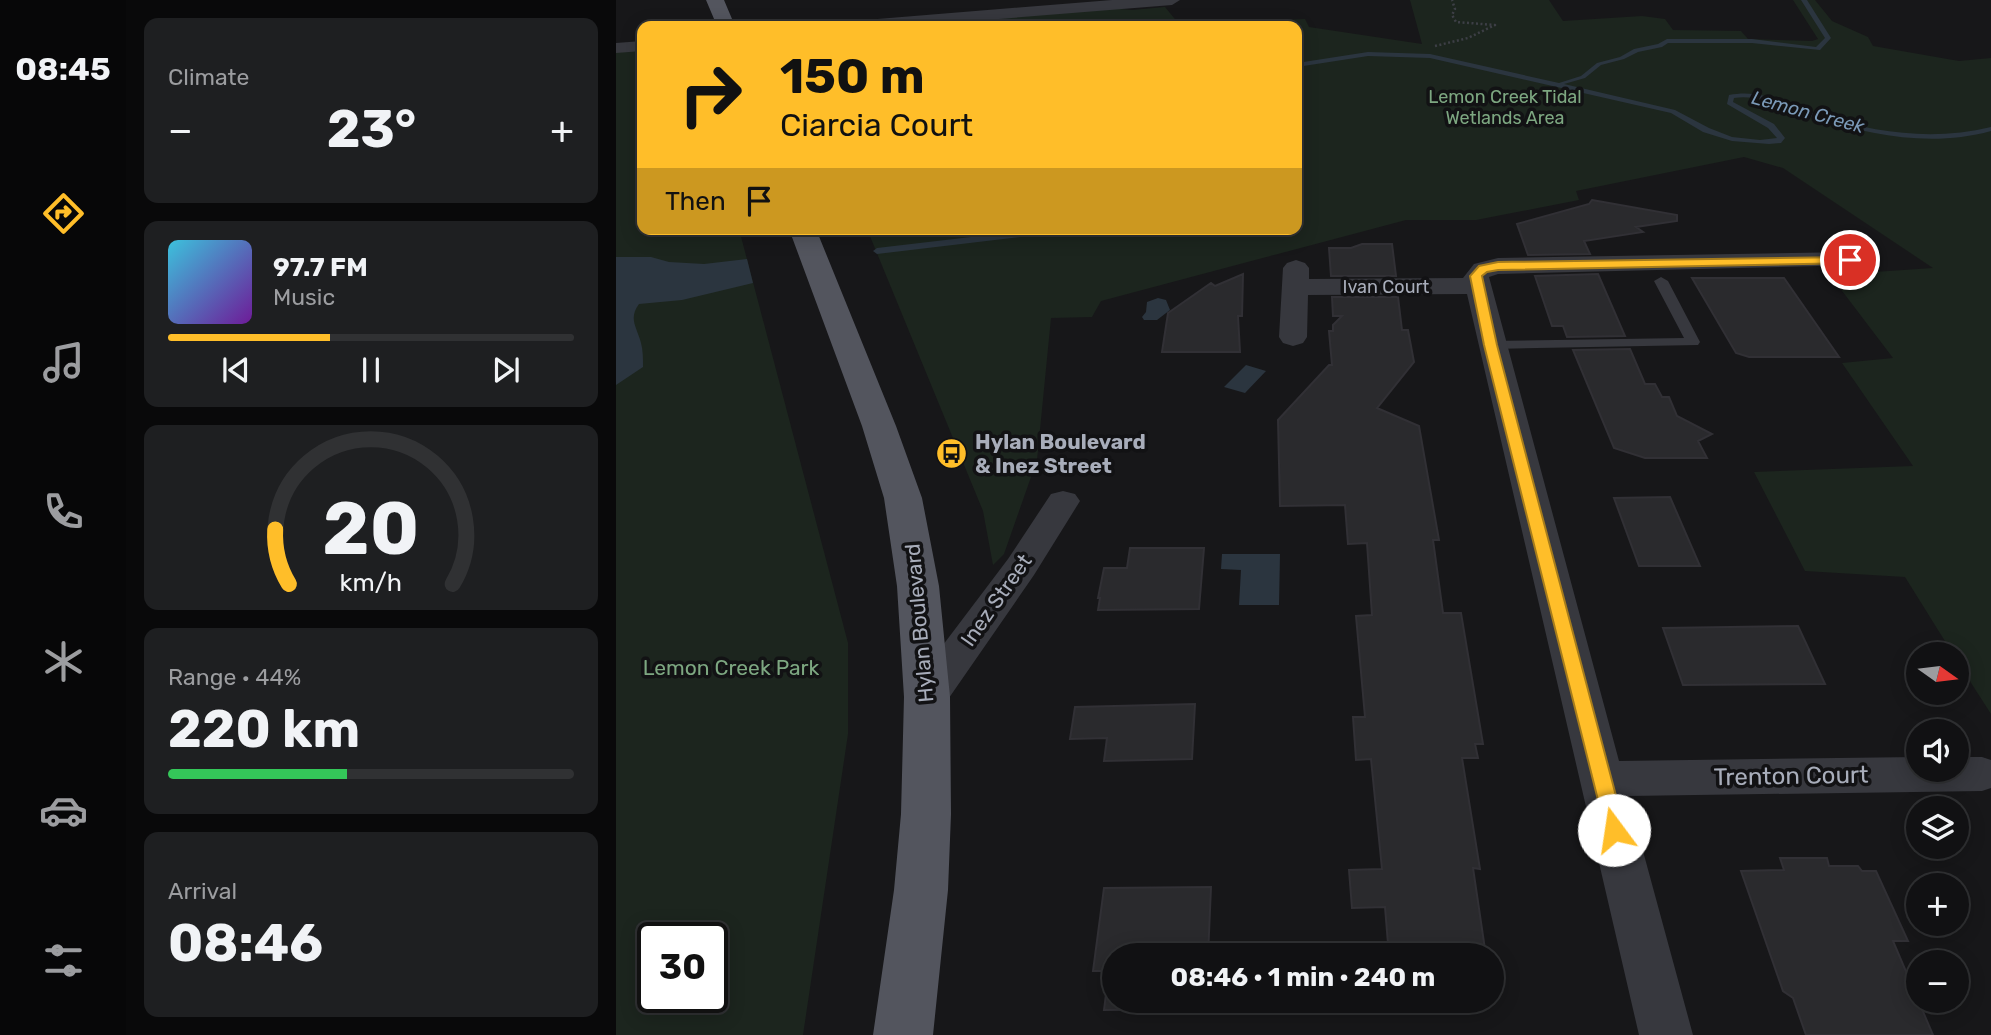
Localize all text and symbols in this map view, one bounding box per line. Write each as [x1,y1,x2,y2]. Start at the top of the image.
text: 150 m [780,47,925,105]
icon: right [665,49,756,140]
text: 08:45 [15,50,111,88]
text: Climate [168,63,249,91]
park label: Lemon Creek Tidal Wetlands Area [1428,86,1582,129]
water label: Lemon Creek [1749,86,1867,138]
text: 23° [327,98,416,160]
text: Ciarcia Court [780,106,973,144]
text: − [168,107,193,153]
text: + [550,107,574,153]
icon: arrive [740,182,778,220]
text: Then [665,186,726,217]
icon: directions [39,189,88,238]
pin [1820,230,1880,290]
icon: arrive [1831,241,1869,279]
text: 97.7 FM [273,252,368,283]
street label: Ivan Court [1343,276,1429,298]
text: Music [273,283,335,311]
icon: music [39,338,88,387]
icon: previous [217,351,255,389]
icon: pause [352,351,390,389]
icon: next [487,351,525,389]
place label: Hylan Boulevard & Inez Street [975,429,1146,478]
bus stop icon: Hylan Boulevard & Inez Street [935,436,969,470]
text: 20 [323,486,419,572]
icon: phone [39,487,88,536]
street label: Hylan Boulevard [900,543,938,703]
street label: Inez Street [955,549,1037,651]
text: km/h [340,567,402,596]
icon: climate [39,637,88,686]
north arrow [1906,642,1969,705]
map controls [1906,642,1969,1013]
park label: Lemon Creek Park [643,655,820,680]
text: Range · 44% [168,663,301,691]
text: 220 km [168,698,360,760]
button: sound [1906,719,1969,782]
street label: Trenton Court [1713,761,1869,791]
icon: car [39,786,88,835]
position arrow [1577,793,1651,867]
button: layers [1906,796,1969,859]
button: + [1906,873,1969,936]
text: Arrival [168,877,237,905]
text: 08:46 [168,912,323,974]
speed limit sign: 30 [637,922,728,1013]
icon: filters [39,936,88,985]
button: − [1906,950,1969,1013]
text: 08:46 · 1 min · 240 m [1171,962,1435,993]

